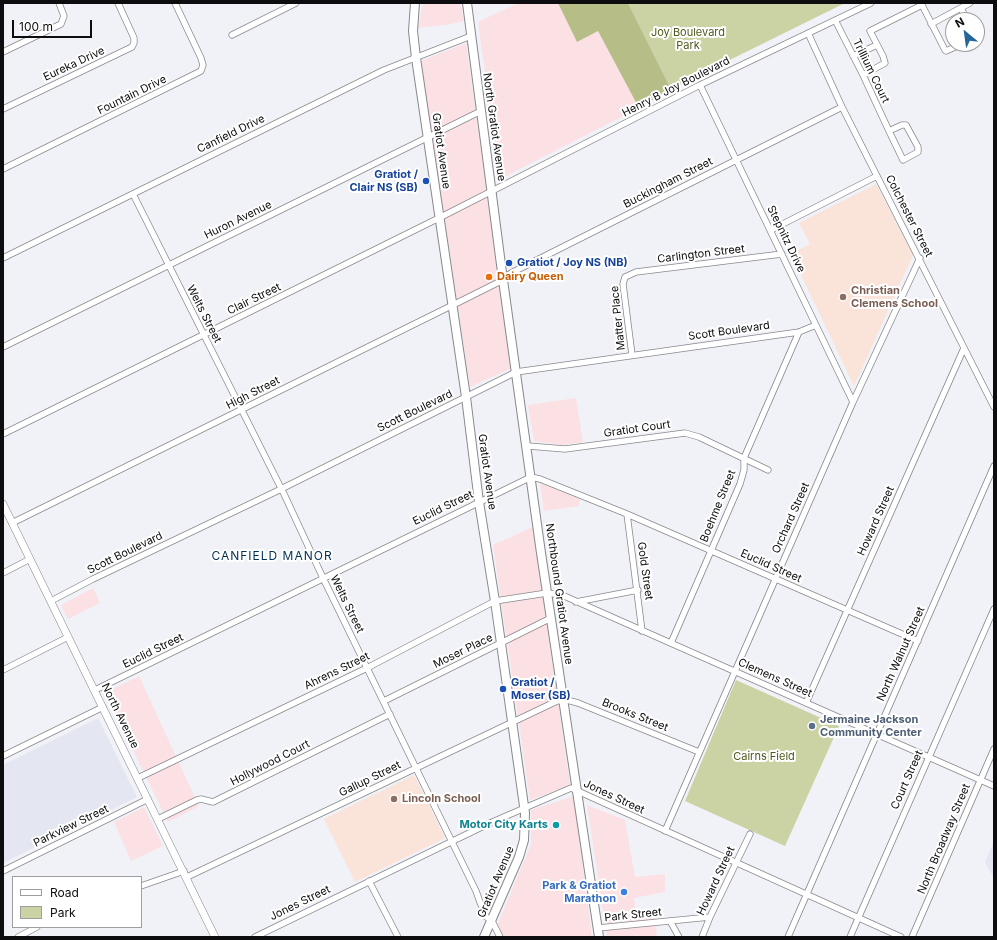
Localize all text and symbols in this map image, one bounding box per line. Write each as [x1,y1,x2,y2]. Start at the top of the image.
scale bar [14,12,94,38]
north arrow [945,12,985,52]
text: N [953,14,967,31]
text: 100 m [19,19,53,34]
park label: Joy Boulevard Park [651,26,725,52]
street label: Trillium Court [850,37,892,105]
street label: Eureka Drive [41,44,107,84]
street label: Henry B Joy Boulevard [620,54,732,120]
street label: North Gratiot Avenue [480,72,508,182]
street label: Fountain Drive [95,73,169,117]
street label: Canfield Drive [195,112,267,156]
street label: Gratiot Avenue [429,112,453,190]
street label: Buckingham Street [621,155,715,211]
place label: Gratiot / Clair NS (SB) [349,168,418,194]
street label: Colchester Street [883,173,935,259]
marker: Gratiot / Clair NS (SB) [421,176,431,186]
street label: Huron Avenue [202,198,274,242]
street label: Stepnitz Drive [764,203,808,275]
street label: Carlington Street [657,242,745,266]
place label: Gratiot / Joy NS (NB) [517,256,628,270]
marker: Gratiot / Joy NS (NB) [504,258,514,268]
place label: Dairy Queen [497,270,564,284]
marker: Dairy Queen [484,272,494,282]
street label: Clair Street [225,280,283,318]
street label: Welts Street [184,283,224,345]
place label: Christian Clemens School [851,284,938,310]
street label: Matter Place [608,285,628,351]
marker: Christian Clemens School [838,292,848,302]
street label: Scott Boulevard [687,319,771,343]
street label: High Street [224,374,282,412]
street label: Scott Boulevard [375,387,455,435]
street label: Gratiot Court [603,418,671,440]
street label: Gratiot Avenue [475,433,499,511]
street label: Boehme Street [697,468,739,544]
street label: Orchard Street [769,481,813,555]
street label: Howard Street [855,484,897,558]
street label: Euclid Street [411,488,475,528]
street label: Northbound Gratiot Avenue [543,523,575,665]
street label: Scott Boulevard [85,529,165,577]
street label: Gold Street [634,541,656,601]
street label: Euclid Street [738,547,804,585]
district label: CANFIELD MANOR [211,549,333,563]
street label: Welts Street [327,573,367,635]
street label: North Walnut Street [874,605,928,703]
street label: Euclid Street [121,631,185,671]
street label: Moser Place [431,631,495,671]
street label: Ahrens Street [302,650,372,692]
street label: Clemens Street [736,656,814,700]
place label: Gratiot / Moser (SB) [511,676,571,702]
street label: North Avenue [98,681,142,751]
marker: Gratiot / Moser (SB) [498,684,508,694]
street label: Brooks Street [600,696,670,734]
place label: Jermaine Jackson Community Center [820,713,922,739]
marker: Jermaine Jackson Community Center [807,721,817,731]
street label: Hollywood Court [228,737,312,789]
street label: Court Street [888,748,926,812]
park label: Cairns Field [733,750,795,764]
street label: Gallup Street [337,758,403,800]
street label: Jones Street [581,777,647,817]
street label: North Broadway Street [915,782,973,896]
place label: Lincoln School [402,792,481,806]
marker: Lincoln School [389,794,399,804]
street label: Parkview Street [31,802,111,850]
place label: Motor City Karts [460,818,548,832]
marker: Motor City Karts [551,820,561,830]
street label: Gratiot Avenue [475,844,517,920]
street label: Howard Street [694,844,738,918]
legend [12,876,142,928]
place label: Park & Gratiot Marathon [542,879,616,905]
street label: Jones Street [268,883,332,923]
text: Road [50,885,79,900]
marker: Park & Gratiot Marathon [619,887,629,897]
text: Park [50,905,76,920]
street label: Park Street [604,905,662,925]

